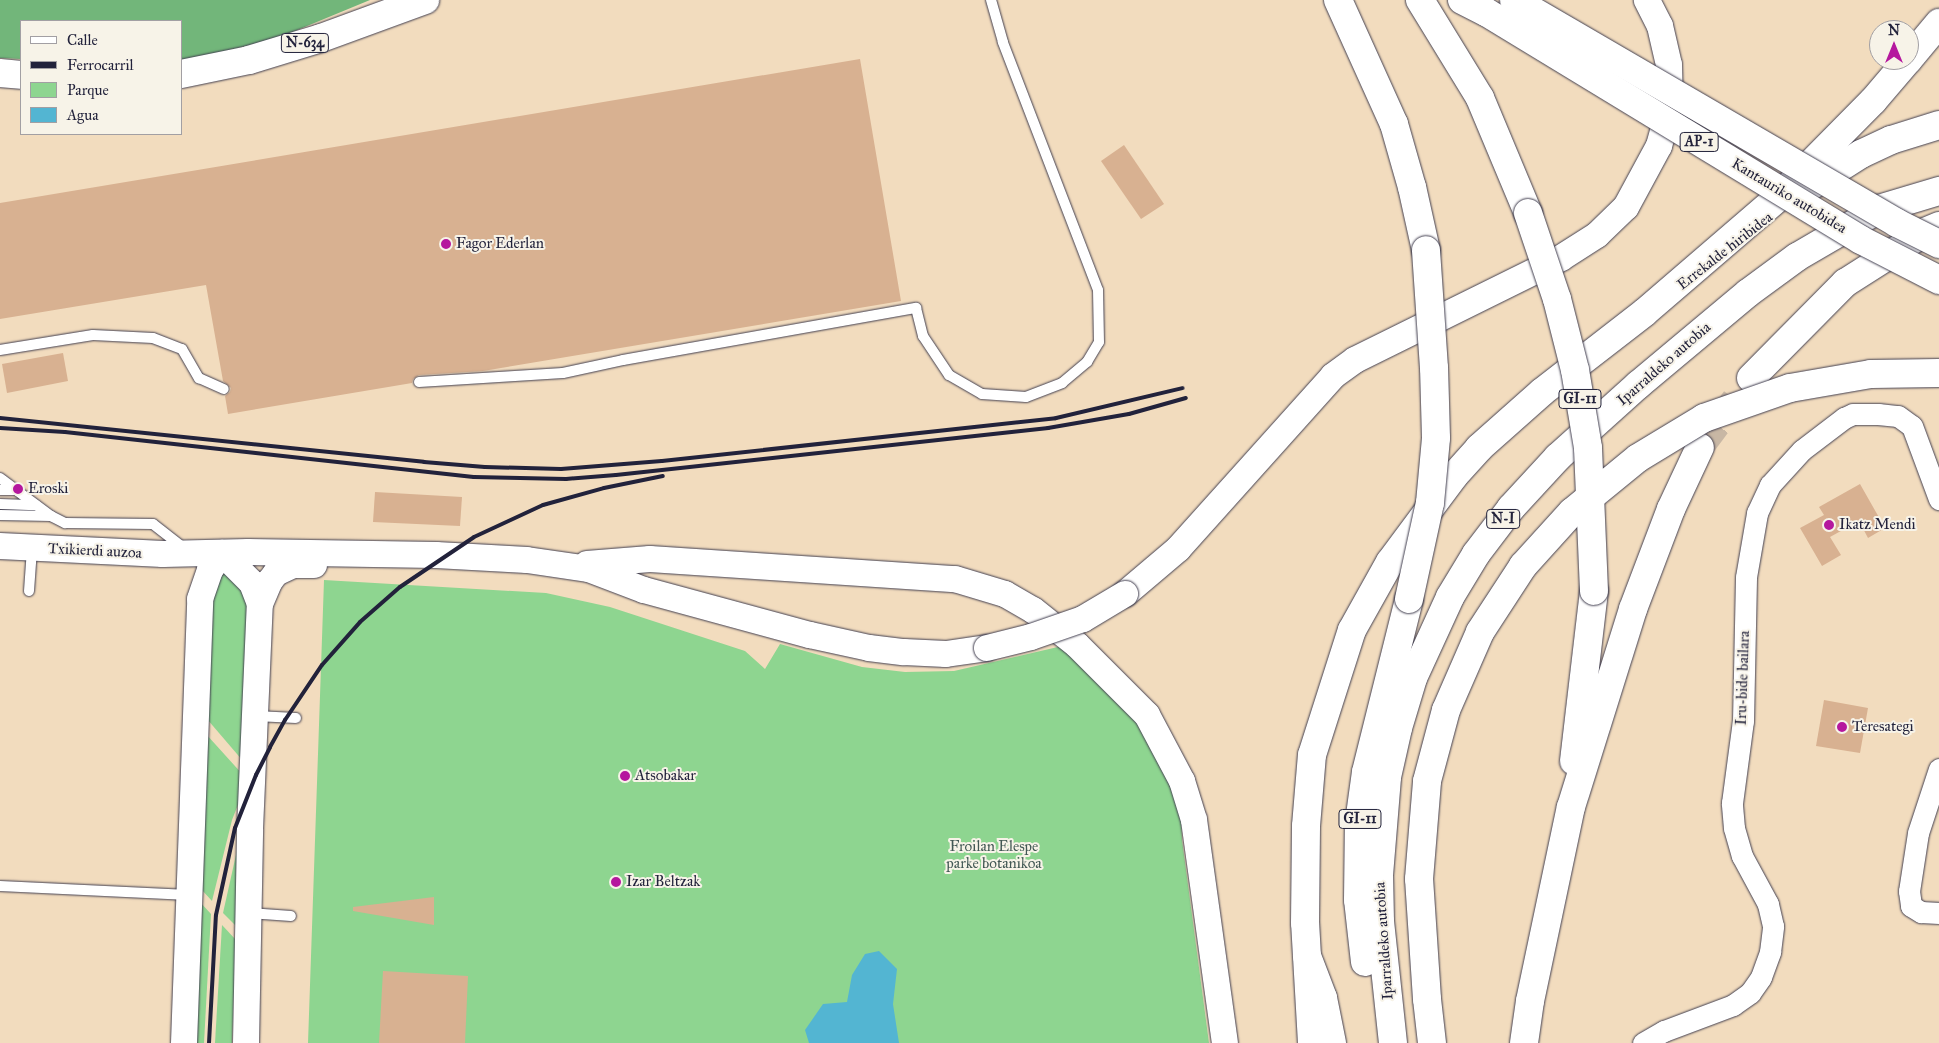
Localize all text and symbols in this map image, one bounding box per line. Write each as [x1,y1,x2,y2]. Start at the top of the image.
legend [20,20,182,135]
north arrow [1869,20,1919,70]
text: N [1888,22,1900,39]
text: Calle [67,31,98,49]
road number: N-634 [280,32,330,54]
text: Ferrocarril [67,56,134,74]
text: Parque [67,81,109,99]
text: Agua [67,106,99,124]
road number: AP-1 [1679,130,1719,154]
street label: Kantauriko autobidea [1728,155,1850,237]
street label: Errekalde hiribidea [1674,208,1776,294]
place label: Fagor Ederlan [456,235,544,253]
marker: Fagor Ederlan [440,238,452,250]
street label: Iparraldeko autobia [1614,318,1714,410]
road number: GI-11 [1558,388,1602,410]
place label: Eroski [28,480,68,498]
marker: Eroski [12,483,24,495]
road number: N-I [1486,508,1520,530]
place label: Ikatz Mendi [1839,516,1916,534]
marker: Ikatz Mendi [1823,519,1835,531]
street label: Txikierdi auzoa [48,540,142,562]
street label: Iru-bide bailara [1732,630,1754,726]
place label: Teresategi [1852,718,1914,736]
marker: Teresategi [1836,721,1848,733]
place label: Atsobakar [635,767,696,785]
marker: Atsobakar [619,770,631,782]
road number: GI-11 [1338,808,1382,831]
park label: Froilan Elespe parke botanikoa [946,837,1042,872]
place label: Izar Beltzak [626,873,700,891]
marker: Izar Beltzak [610,876,622,888]
street label: Iparraldeko autobia [1371,881,1397,1001]

